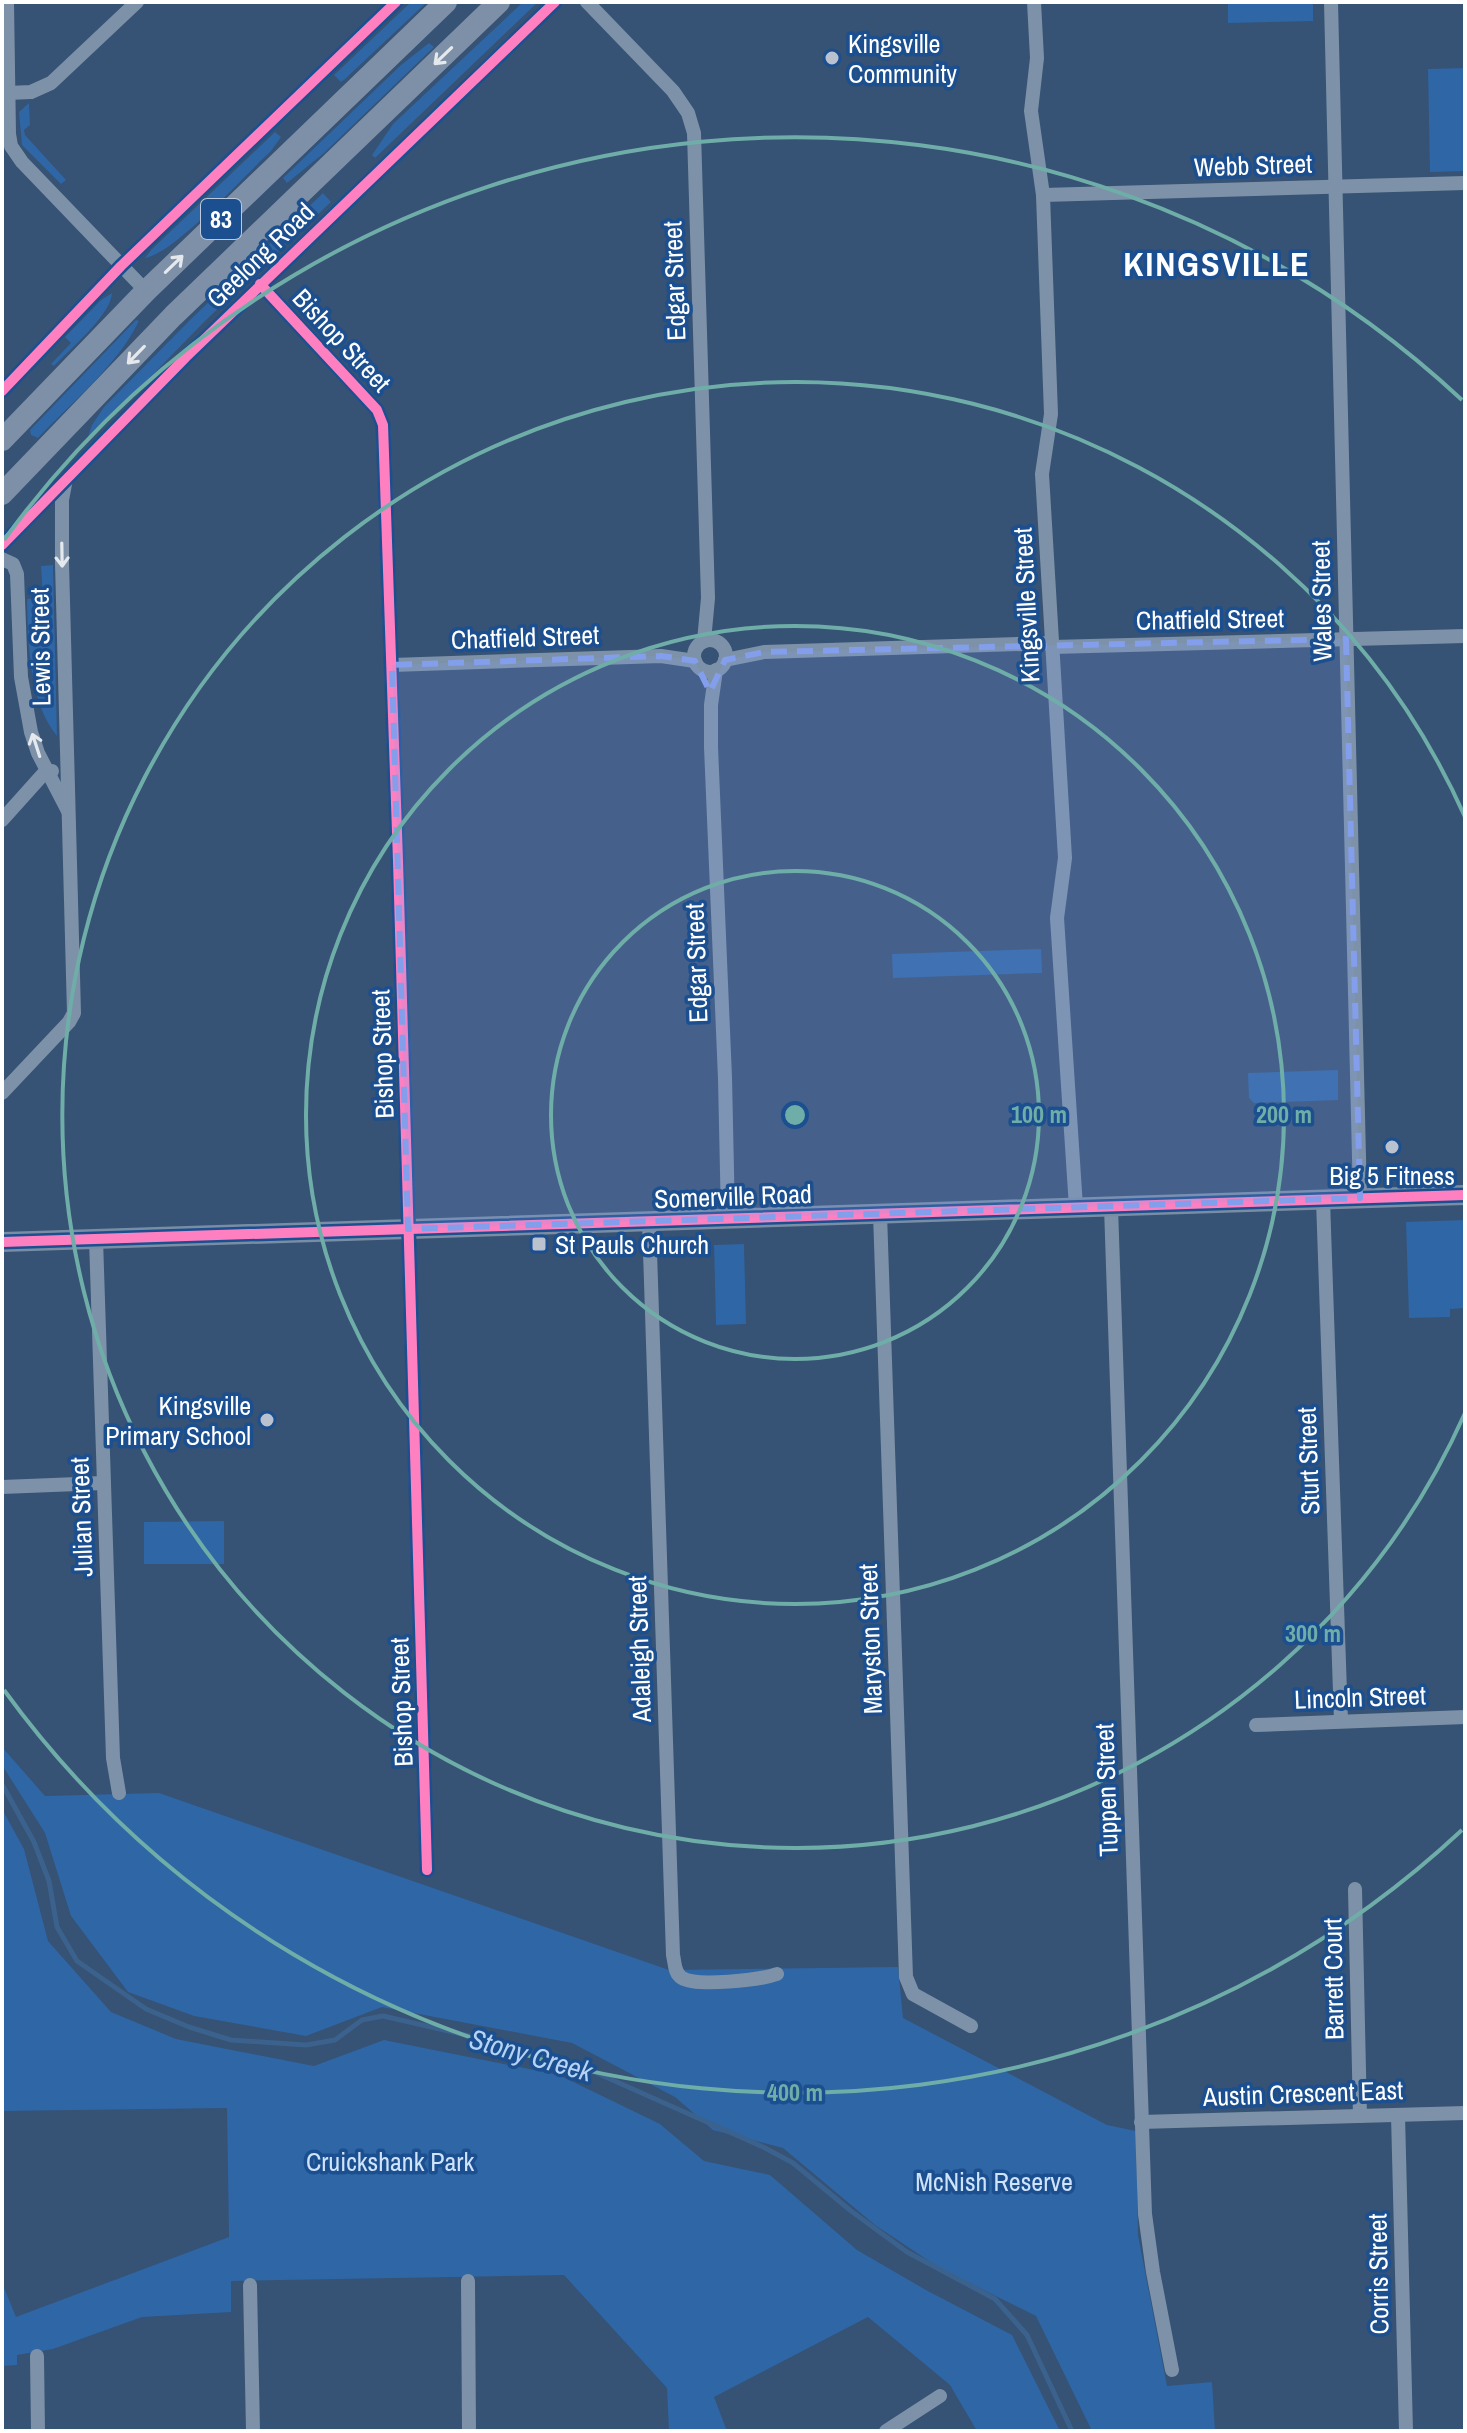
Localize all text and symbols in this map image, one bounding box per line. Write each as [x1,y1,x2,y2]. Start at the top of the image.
place label: Kingsville Community [848,26,957,91]
one-way arrow [434,46,453,65]
marker: Kingsville Community [823,49,841,67]
street label: Webb Street [1193,145,1313,185]
street label: Geelong Road [198,195,322,315]
road number: 83 [201,199,241,239]
street label: Edgar Street [654,221,694,341]
district label: KINGSVILLE [1123,241,1311,287]
one-way arrow [164,255,184,274]
street label: Bishop Street [285,281,399,399]
one-way arrow [127,344,146,364]
street label: Kingsville Street [1004,526,1048,683]
street label: Wales Street [1302,540,1340,662]
one-way arrow [54,541,70,568]
street label: Lewis Street [21,587,59,707]
street label: Chatfield Street [1136,600,1284,638]
street label: Chatfield Street [450,617,600,657]
one-way arrow [27,733,42,758]
street label: Edgar Street [676,903,716,1023]
street label: Bishop Street [362,989,402,1119]
text: 100 m [1011,1098,1067,1130]
text: 200 m [1256,1098,1312,1130]
centre of rings [781,1101,809,1129]
marker: Big 5 Fitness [1383,1138,1401,1156]
place label: Big 5 Fitness [1329,1158,1455,1193]
street label: Somerville Road [654,1176,812,1216]
place label: St Pauls Church [555,1227,709,1262]
marker: St Pauls Church [530,1235,548,1253]
place label: Kingsville Primary School [105,1388,251,1453]
street label: Sturt Street [1289,1406,1327,1516]
marker: Kingsville Primary School [258,1411,276,1429]
street label: Julian Street [61,1457,101,1577]
street label: Maryston Street [850,1563,890,1715]
street label: Adaleigh Street [619,1575,659,1724]
text: 300 m [1285,1617,1341,1649]
street label: Bishop Street [381,1637,421,1767]
street label: Lincoln Street [1294,1677,1426,1717]
street label: Tuppen Street [1086,1723,1126,1857]
street label: Barrett Court [1314,1918,1352,2040]
water label: Stony Creek [465,2019,598,2091]
street label: Austin Crescent East [1201,2072,1404,2114]
text: 400 m [767,2076,823,2108]
park label: Cruickshank Park [306,2144,474,2179]
park label: McNish Reserve [915,2164,1073,2199]
street label: Corris Street [1359,2213,1397,2335]

